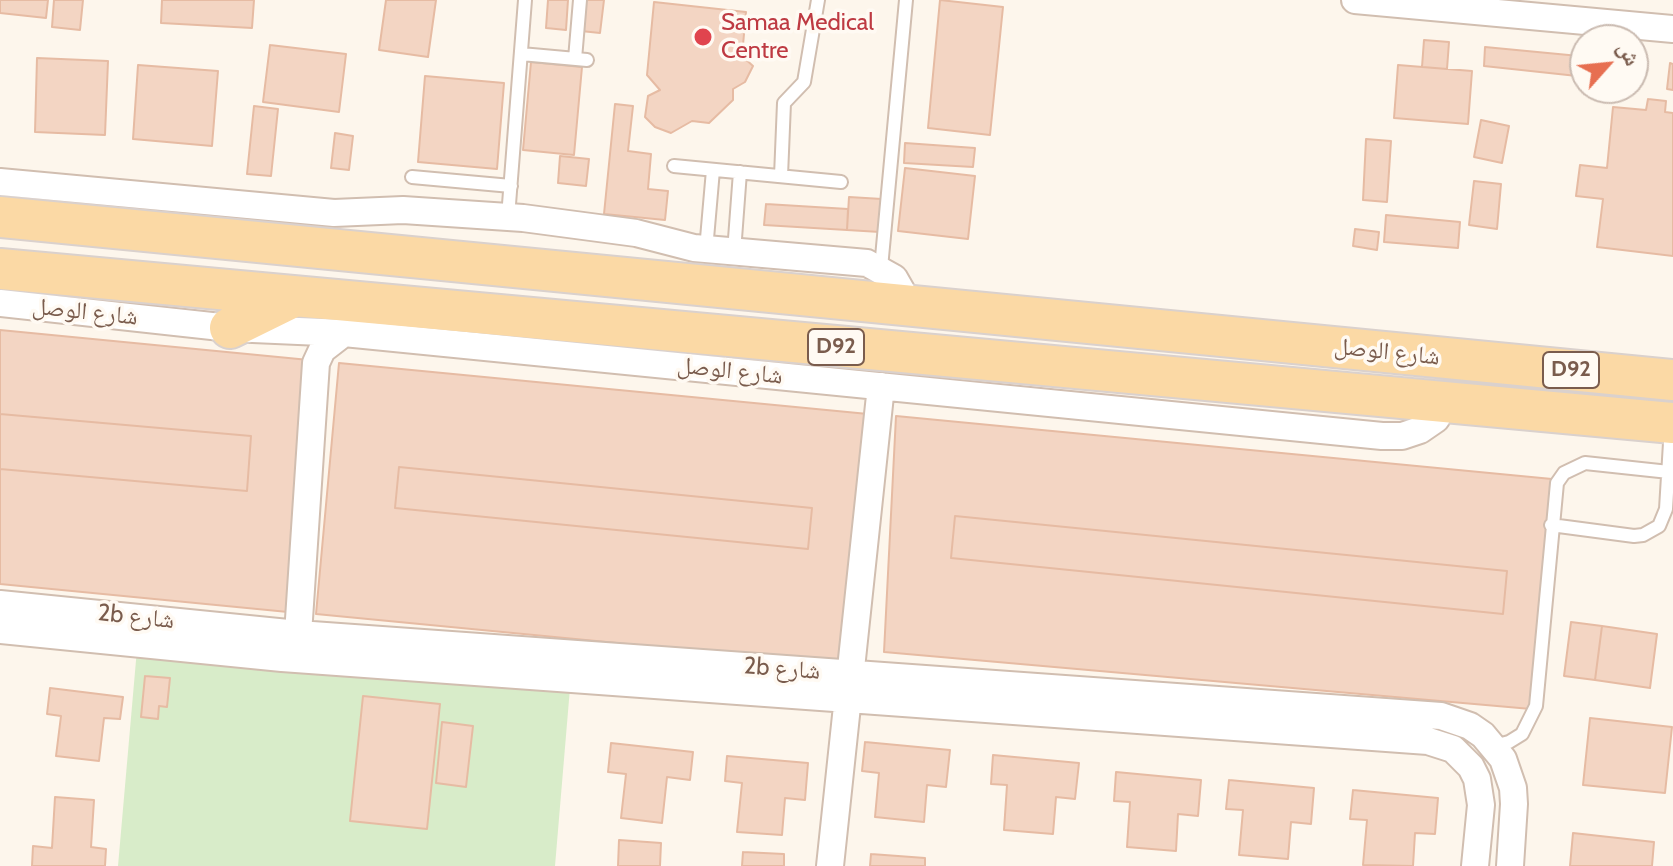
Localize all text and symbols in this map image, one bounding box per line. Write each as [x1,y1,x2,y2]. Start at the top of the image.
place label: Samaa Medical Centre [721,9,874,65]
north arrow [1569,24,1649,104]
marker: Samaa Medical Centre [692,26,714,48]
text: ش [1612,37,1646,70]
street label: شارع الوصل [31,292,139,332]
road number: D92 [808,329,864,365]
street label: شارع الوصل [1333,332,1441,372]
street label: شارع الوصل [676,351,784,391]
road number: D92 [1543,352,1599,388]
street label: 2b شارع [96,599,176,635]
street label: 2b شارع [743,652,821,686]

